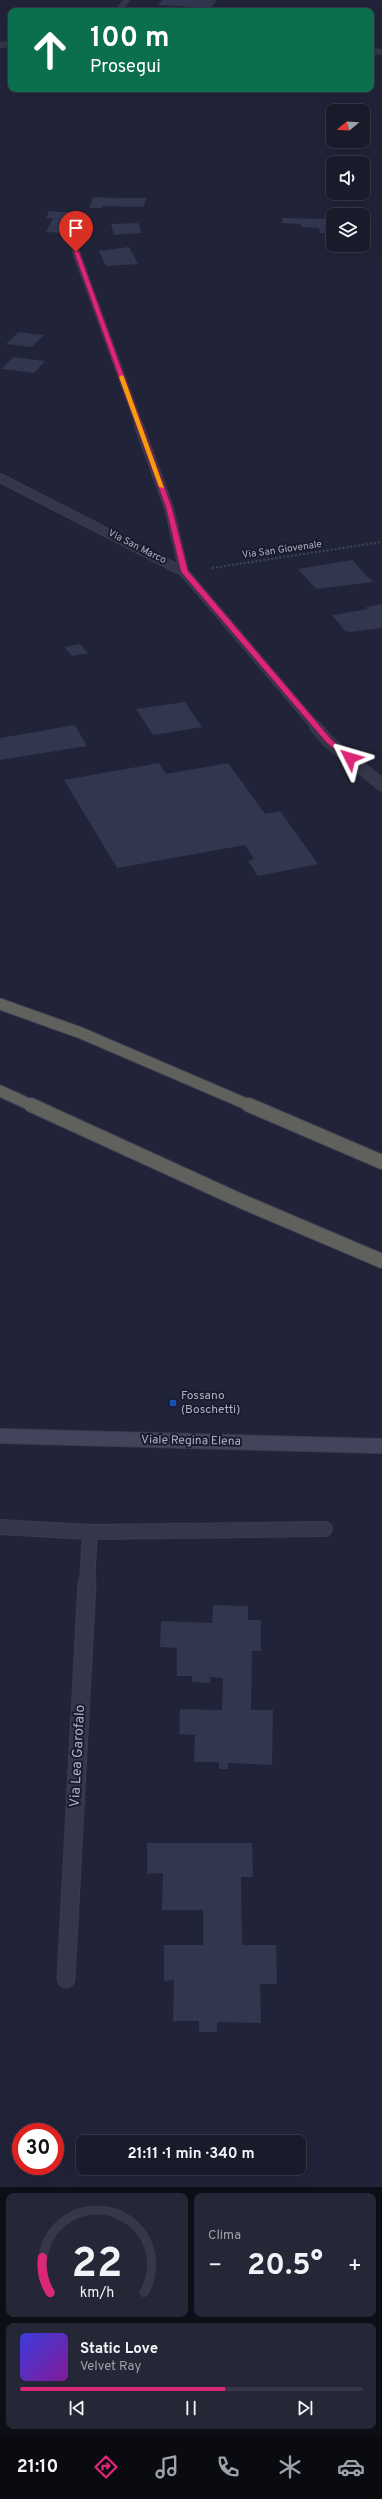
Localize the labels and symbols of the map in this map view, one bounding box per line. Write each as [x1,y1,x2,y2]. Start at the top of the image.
north arrow [326,104,370,148]
pin [59,211,93,252]
street label: Via San Marco [106,527,169,567]
street label: Via San Giovenale [241,538,323,562]
position arrow [329,737,371,779]
place label: Fossano (Boschetti) [181,1388,240,1418]
marker: Fossano (Boschetti) [168,1398,178,1408]
street label: Viale Regina Elena [141,1432,241,1450]
street label: Via Lea Garofalo [67,1704,89,1808]
speed limit sign: 30 [12,2123,64,2175]

